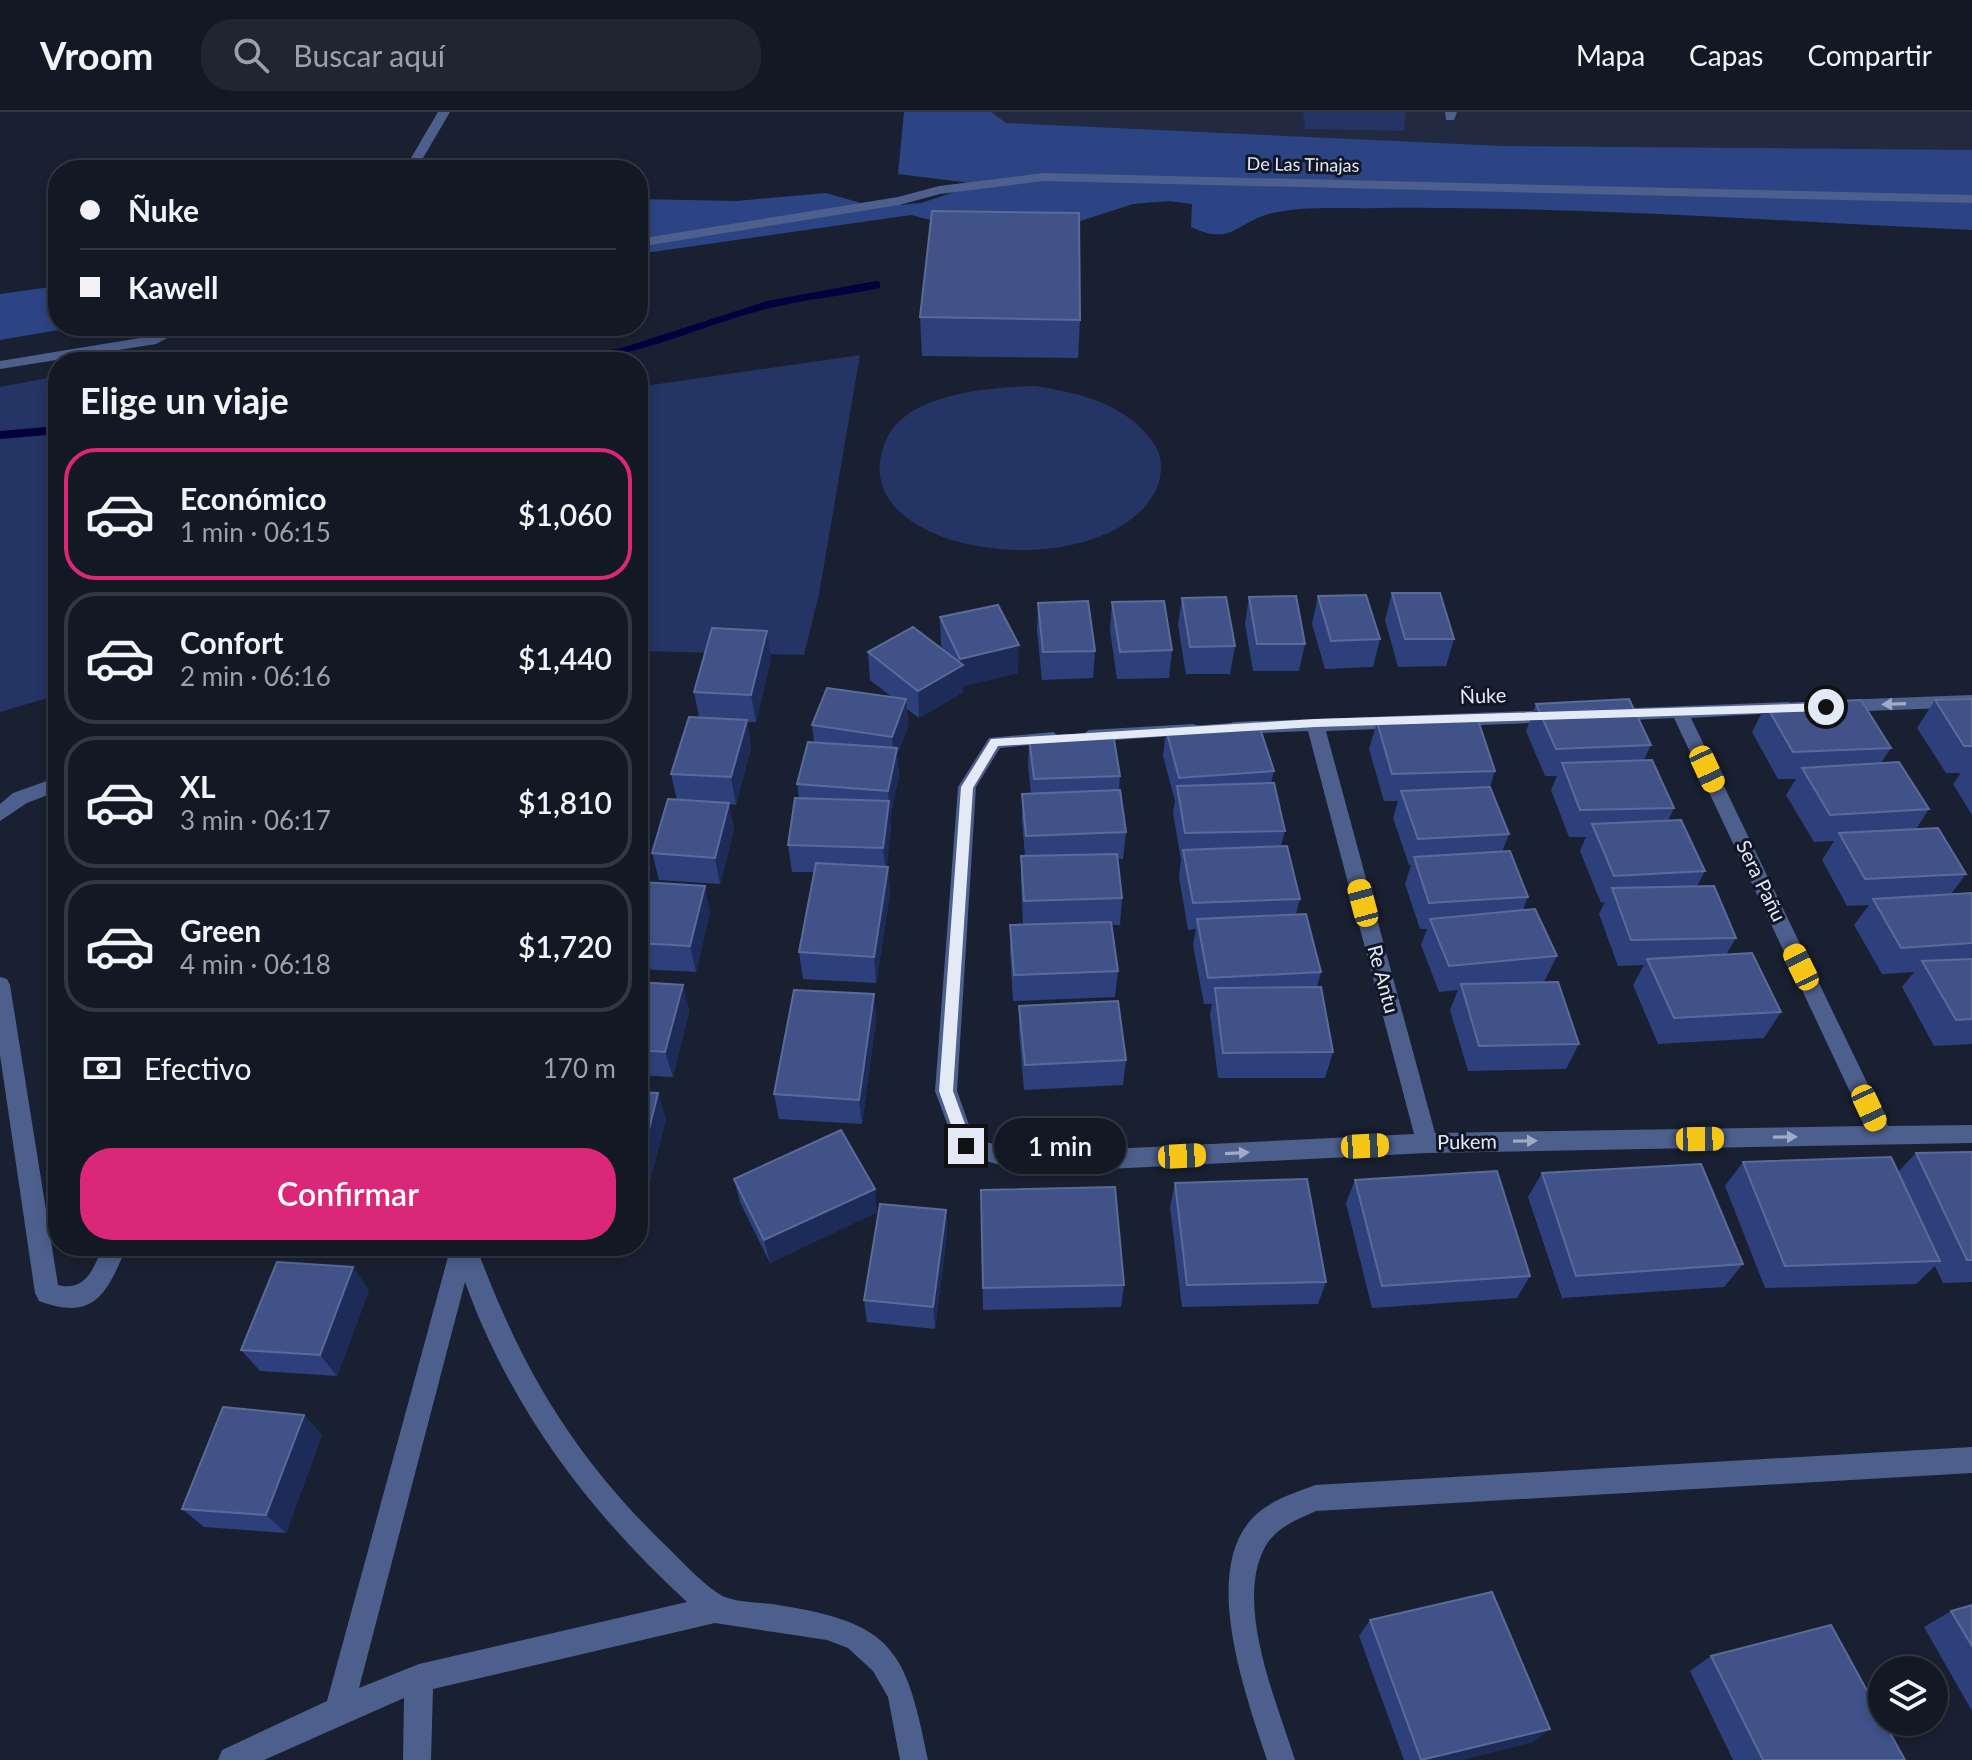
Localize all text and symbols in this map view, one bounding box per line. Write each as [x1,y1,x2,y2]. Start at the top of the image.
search box [201,19,761,91]
text: Vroom [40,32,153,78]
icon: search [229,33,273,77]
text: Buscar aquí [293,37,445,73]
text: Mapa [1576,38,1645,72]
text: Capas [1689,38,1763,72]
text: Compartir [1807,38,1932,72]
street label: De Las Tinajas [1246,152,1360,176]
text: Ñuke [128,192,199,228]
text: Kawell [128,269,218,305]
text: Elige un viaje [80,378,289,422]
icon: car [84,478,156,550]
text: Económico [180,480,326,516]
text: $1,060 [518,496,612,532]
text: 1 min · 06:15 [180,516,331,548]
icon: car [84,622,156,694]
text: Confort [180,624,283,660]
text: $1,440 [518,640,612,676]
text: 2 min · 06:16 [180,660,331,692]
street label: Ñuke [1459,682,1507,708]
route start [1808,689,1844,725]
one-way arrow [1881,698,1906,711]
car [1686,742,1728,796]
icon: car [84,766,156,838]
text: XL [180,768,216,804]
text: $1,810 [518,784,612,820]
text: 3 min · 06:17 [180,804,331,836]
street label: Sera Pañu [1732,836,1792,925]
car [1345,877,1381,929]
icon: car [84,910,156,982]
text: Green [180,912,261,948]
text: $1,720 [518,928,612,964]
car [1780,940,1822,994]
street label: Re Antu [1363,942,1405,1016]
text: 4 min · 06:18 [180,948,331,980]
icon: cash [80,1046,124,1090]
text: Efectivo [144,1050,251,1086]
text: 170 m [543,1052,616,1084]
car [1848,1081,1890,1135]
callout: 1 min [994,1118,1126,1174]
car [1676,1127,1724,1151]
route end [948,1128,984,1164]
street label: Pukem [1437,1128,1497,1154]
text: 1 min [1028,1130,1092,1162]
one-way arrow [1773,1131,1798,1143]
car [1340,1133,1390,1159]
one-way arrow [1513,1135,1538,1148]
car [1157,1143,1207,1169]
one-way arrow [1225,1146,1250,1159]
button: Confirmar [80,1148,616,1240]
map controls [1868,1656,1948,1736]
button: layers [1868,1656,1948,1736]

